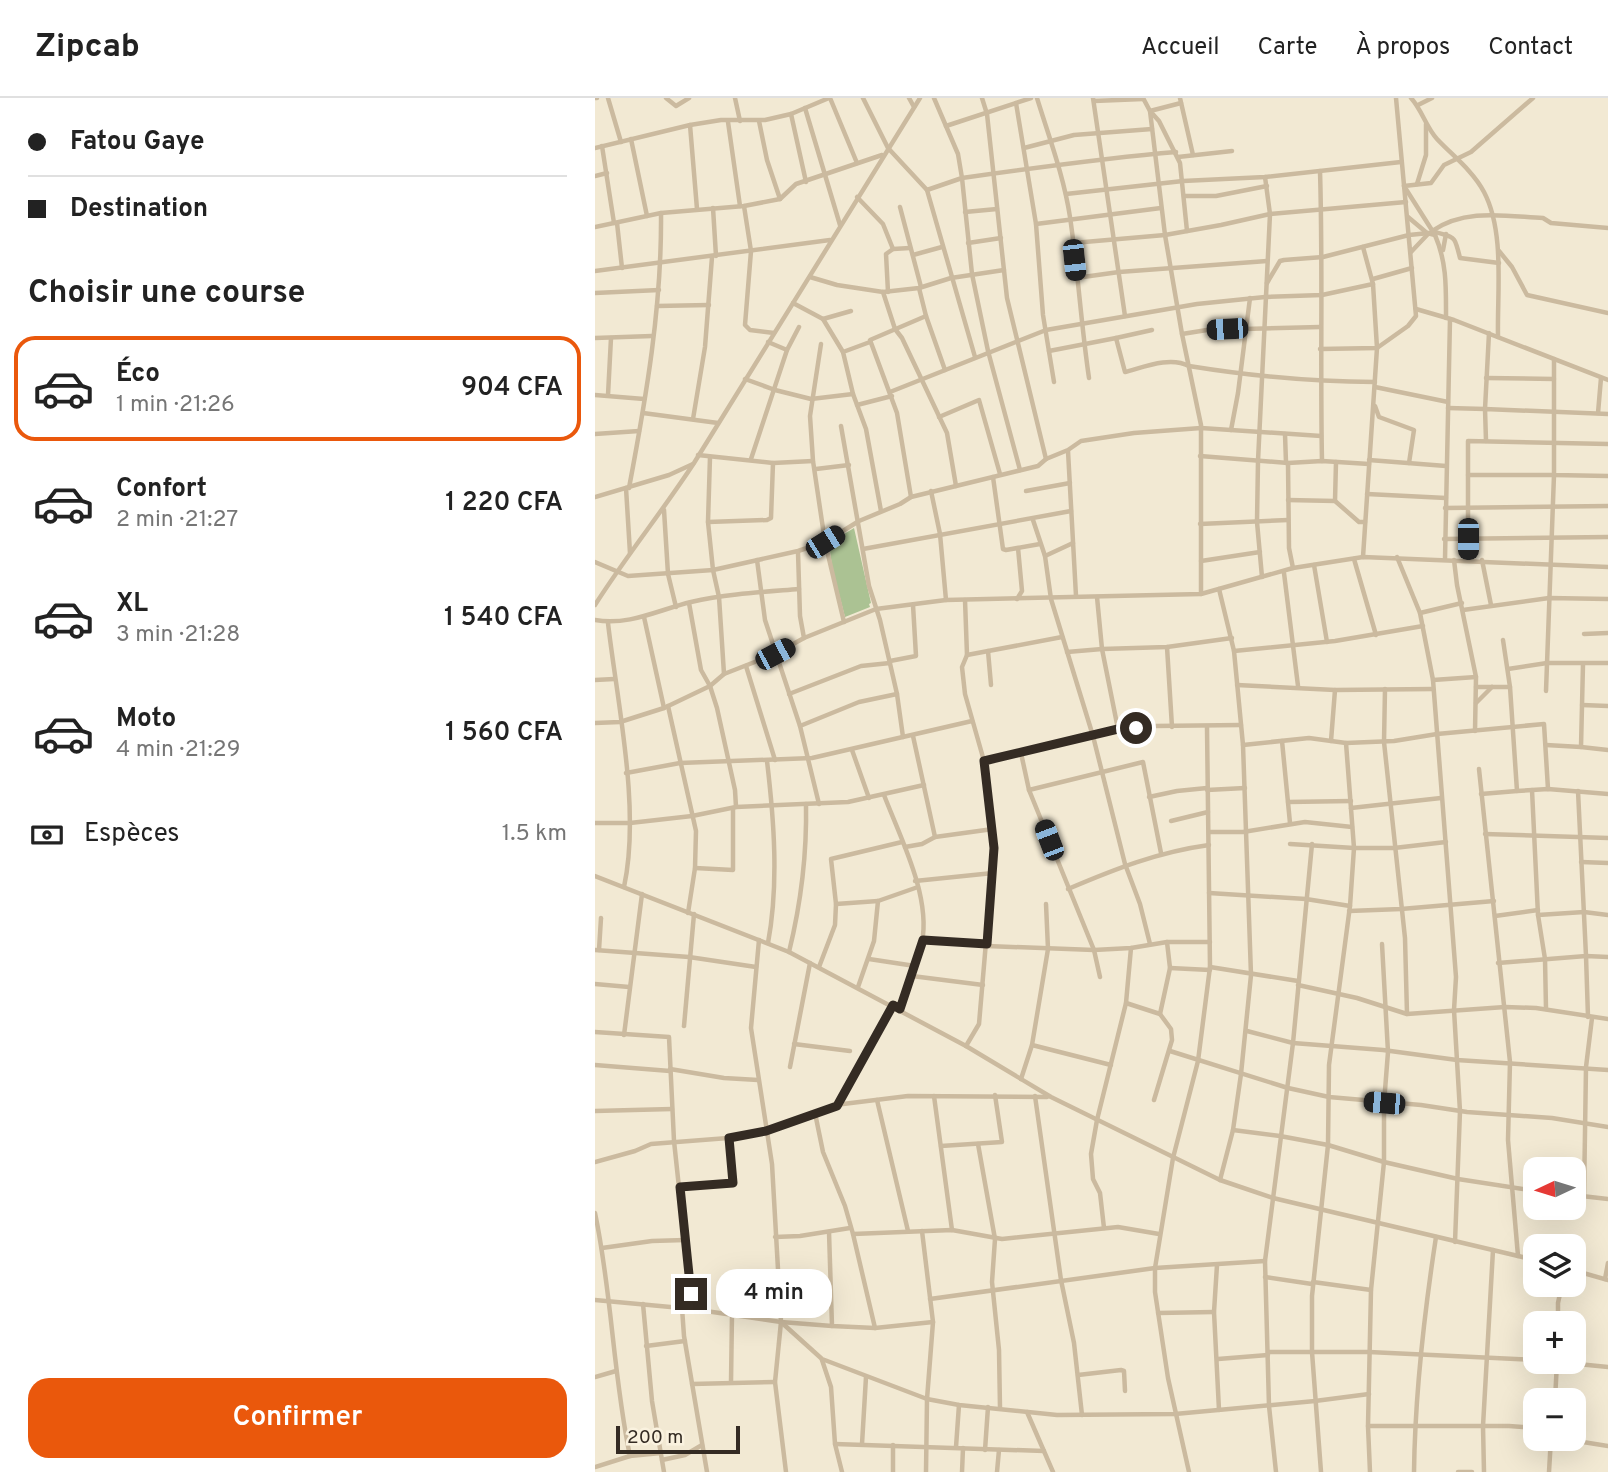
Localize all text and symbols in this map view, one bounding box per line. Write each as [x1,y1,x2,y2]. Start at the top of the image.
text: Zipcab [35,27,140,69]
text: Accueil [1141,33,1220,63]
text: Carte [1258,33,1317,63]
text: À propos [1355,33,1450,63]
text: Contact [1488,33,1573,63]
text: Fatou Gaye [70,126,204,159]
text: Destination [70,193,208,226]
car [1062,238,1087,282]
text: Choisir une course [28,274,305,314]
car [1206,317,1249,341]
icon: car [32,357,95,420]
text: Éco [116,358,160,391]
text: 904 CFA [461,372,563,405]
text: 1 min · 21:26 [116,391,235,420]
icon: car [32,472,95,535]
text: Confort [116,473,207,506]
text: 1 220 CFA [445,487,563,520]
text: 2 min · 21:27 [116,506,238,535]
car [1458,518,1479,560]
car [802,522,849,562]
icon: car [32,587,95,650]
text: XL [116,588,148,621]
text: 1 540 CFA [444,602,563,635]
text: 3 min · 21:28 [116,621,240,650]
car [752,635,799,673]
icon: car [32,702,95,765]
text: Moto [116,703,176,736]
route start [1120,712,1152,744]
text: 1 560 CFA [445,717,563,750]
text: 4 min · 21:29 [116,736,240,765]
icon: cash [28,816,66,854]
car [1032,817,1067,863]
text: Espèces [84,818,180,851]
text: 1.5 km [502,820,567,849]
car [1363,1091,1406,1115]
north arrow [1523,1157,1585,1220]
map controls [1523,1157,1586,1451]
button: layers [1523,1234,1586,1297]
callout: 4 min [715,1270,831,1318]
route end [675,1278,707,1310]
text: 4 min [744,1279,804,1308]
button: + [1523,1311,1586,1374]
button: Confirmer [28,1378,567,1458]
button: − [1523,1388,1586,1451]
scale bar [616,1423,740,1455]
text: 200 m [627,1426,683,1450]

